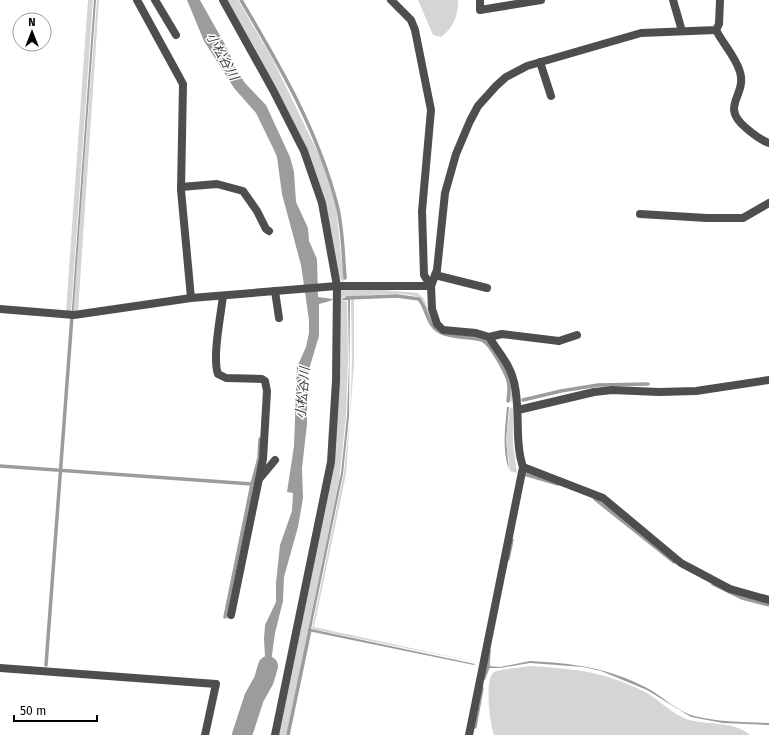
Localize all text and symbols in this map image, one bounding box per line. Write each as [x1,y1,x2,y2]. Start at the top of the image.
north arrow [12,12,52,52]
text: N [28,16,36,29]
water label: 小松谷川 [203,30,243,84]
water label: 小松谷川 [293,365,312,420]
scale bar [14,697,97,723]
text: 50 m [20,704,46,718]

